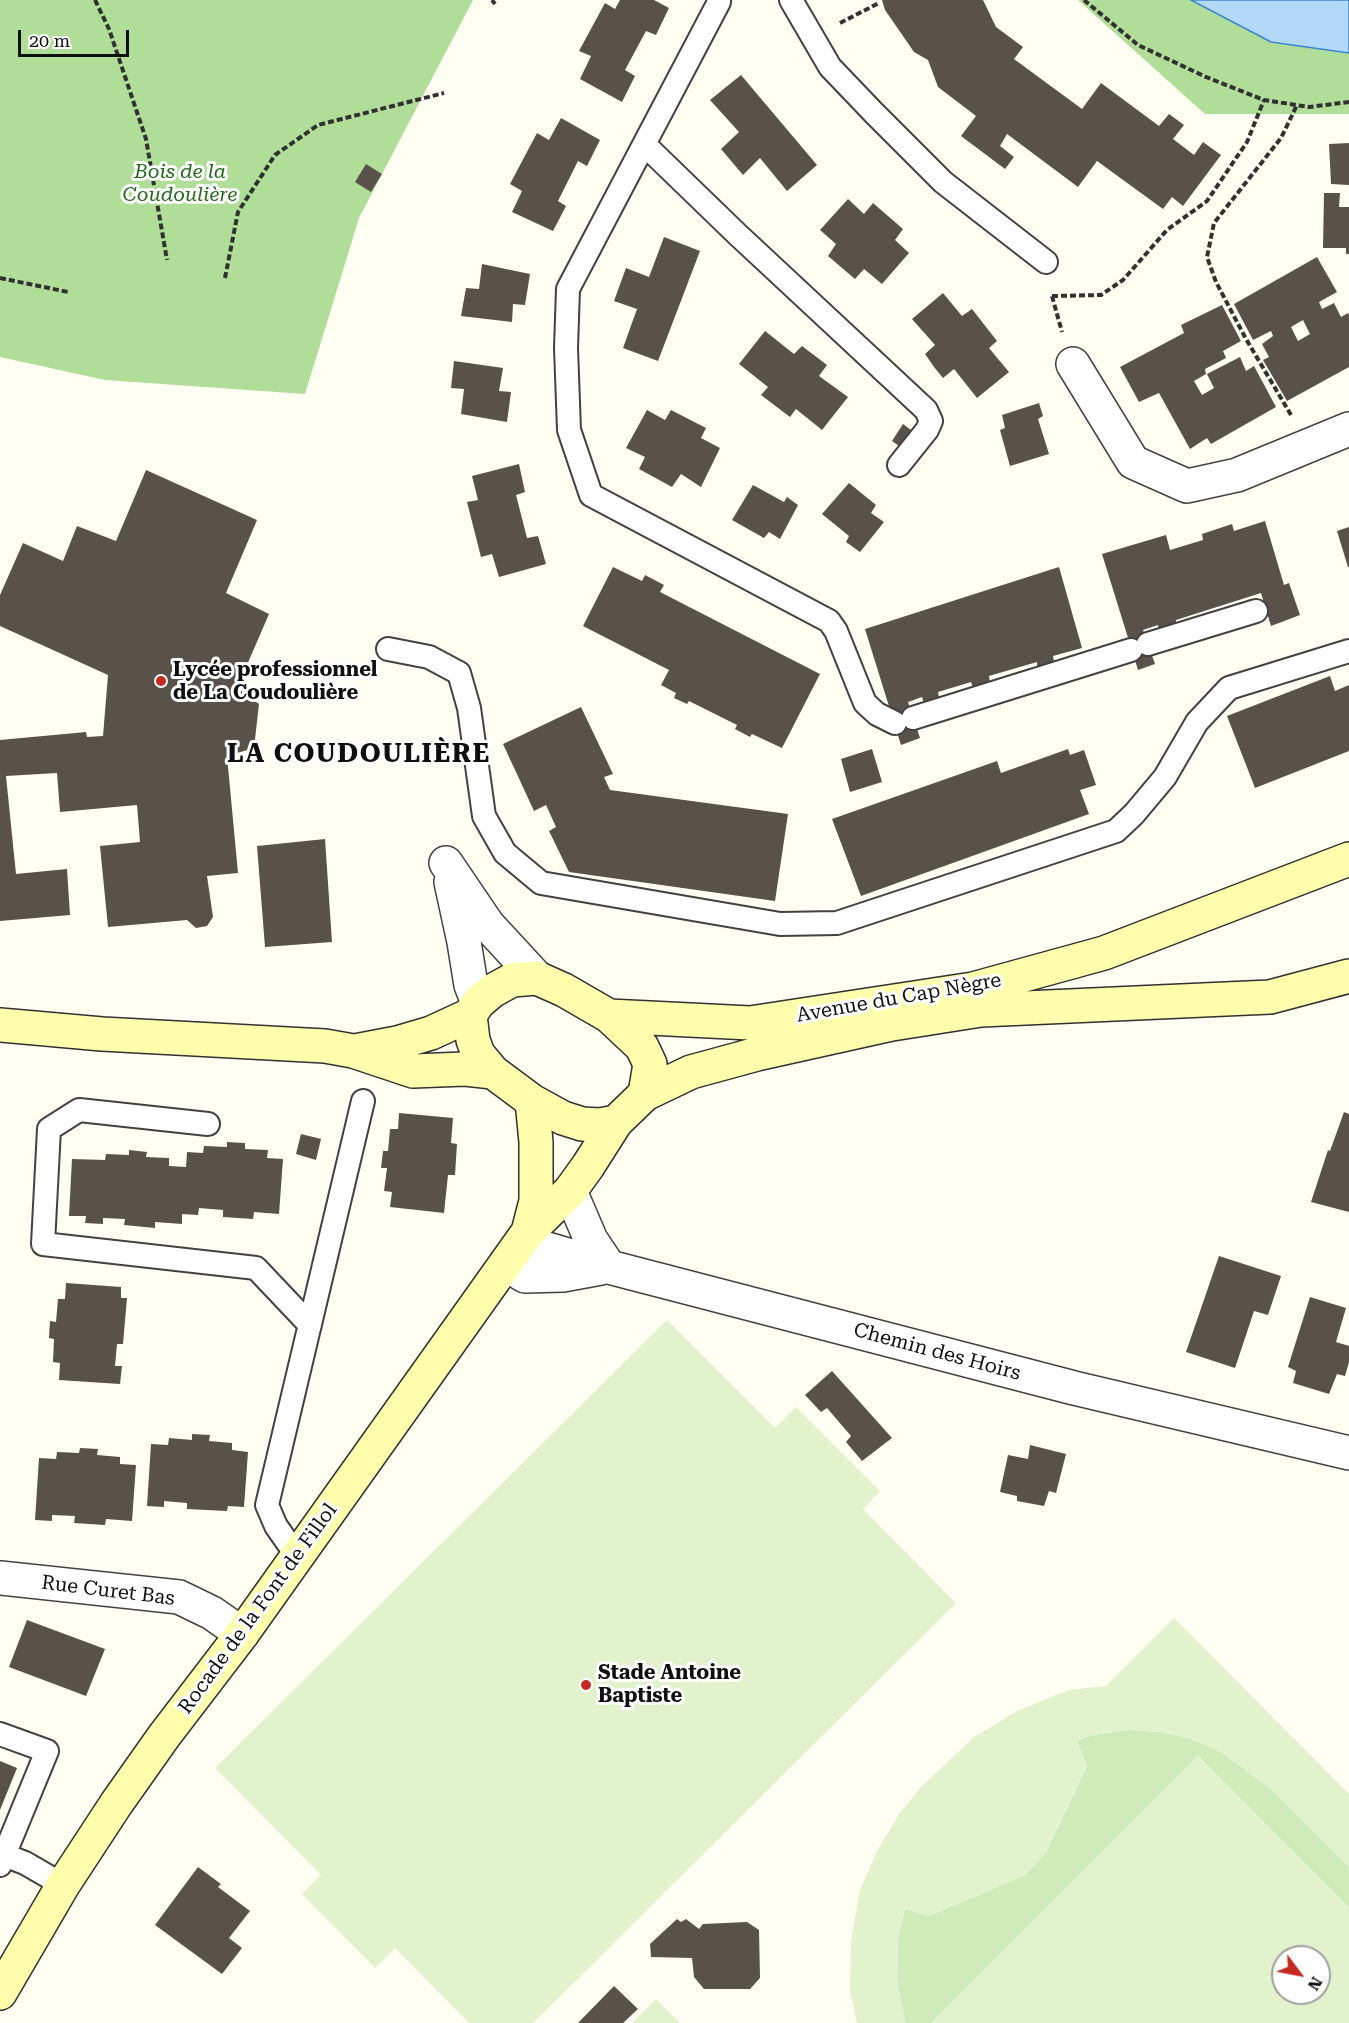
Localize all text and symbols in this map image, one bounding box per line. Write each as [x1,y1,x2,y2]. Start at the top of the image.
scale bar [21,18,132,56]
text: 20 m [29,30,70,51]
park label: Bois de la Coudoulière [123,160,237,207]
place label: Lycée professionnel de La Coudoulière [173,658,377,705]
marker: Lycée professionnel de La Coudoulière [154,674,168,688]
district label: LA COUDOULIÈRE [227,738,491,770]
street label: Avenue du Cap Nègre [795,968,1003,1028]
street label: Chemin des Hoirs [851,1318,1023,1386]
street label: Rocade de la Font de Fillol [174,1499,342,1719]
street label: Rue Curet Bas [40,1571,176,1611]
place label: Stade Antoine Baptiste [598,1661,741,1708]
marker: Stade Antoine Baptiste [579,1678,593,1692]
north arrow [1271,1945,1331,2005]
text: N [1304,1973,1326,1994]

